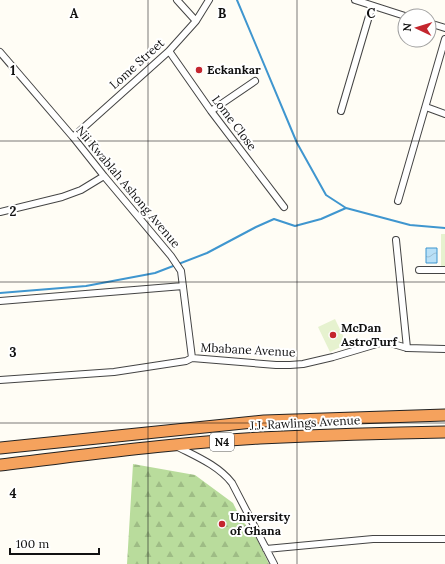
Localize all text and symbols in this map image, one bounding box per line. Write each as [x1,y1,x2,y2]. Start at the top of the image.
text: A [70,5,79,22]
text: B [218,5,227,22]
text: C [367,5,376,22]
north arrow [397,8,437,48]
text: N [400,22,414,32]
street label: Lome Street [106,35,167,92]
text: 1 [10,62,16,79]
place label: Eckankar [207,62,261,77]
marker: Eckankar [194,65,204,75]
street label: Lome Close [209,92,260,154]
street label: Nii Kwablah Ashong Avenue [73,123,184,251]
text: 2 [10,203,17,220]
place label: McDan AstroTurf [341,320,399,349]
marker: McDan AstroTurf [328,330,338,340]
street label: Mbabane Avenue [200,340,296,360]
text: 3 [9,344,17,361]
street label: J.J. Rawlings Avenue [248,412,361,433]
road number: N4 [210,433,234,451]
text: 4 [9,485,17,502]
place label: University of Ghana [230,509,290,538]
marker: University of Ghana [217,519,227,529]
scale bar [10,530,99,556]
text: 100 m [16,536,49,551]

